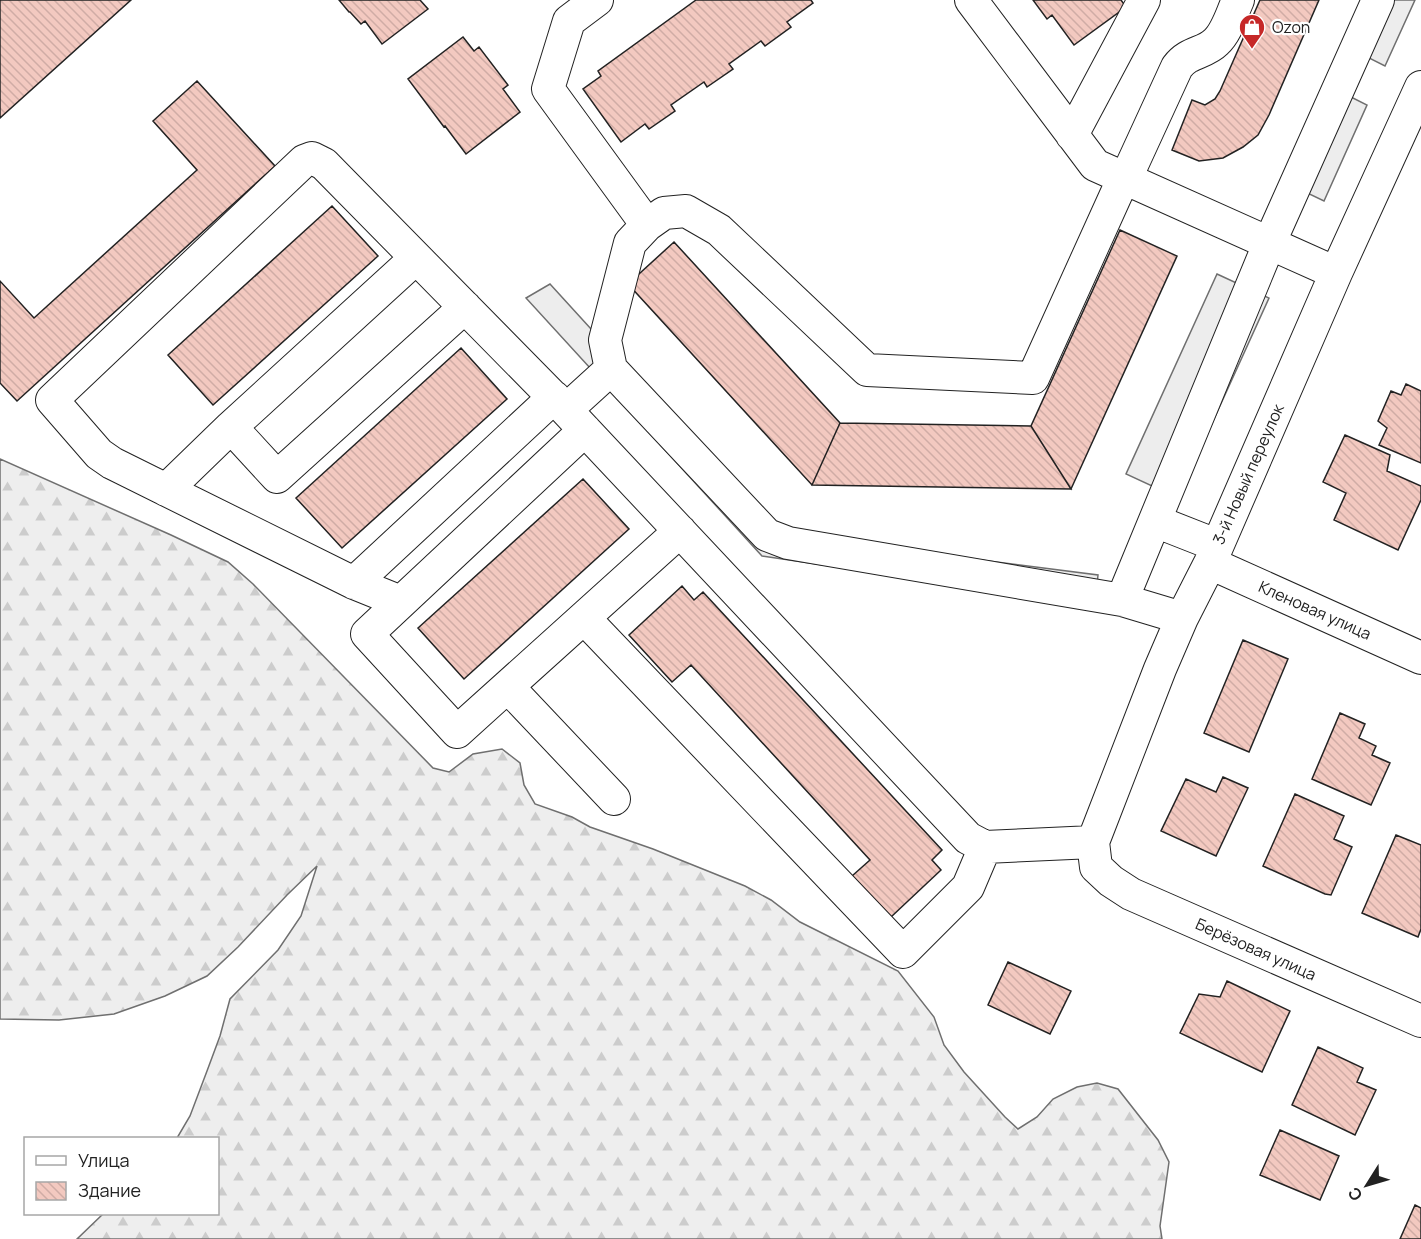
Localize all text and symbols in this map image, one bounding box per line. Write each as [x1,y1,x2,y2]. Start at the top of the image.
shop icon: Ozon [1237,12,1267,50]
place label: Ozon [1272,16,1310,38]
street label: 3-й Новый переулок [1207,399,1289,548]
street label: Кленовая улица [1255,575,1375,645]
street label: Берёзовая улица [1192,913,1320,985]
legend [24,1137,219,1215]
text: Улица [78,1148,130,1172]
north arrow [1337,1155,1397,1215]
text: Здание [78,1178,141,1202]
text: С [1343,1183,1367,1205]

